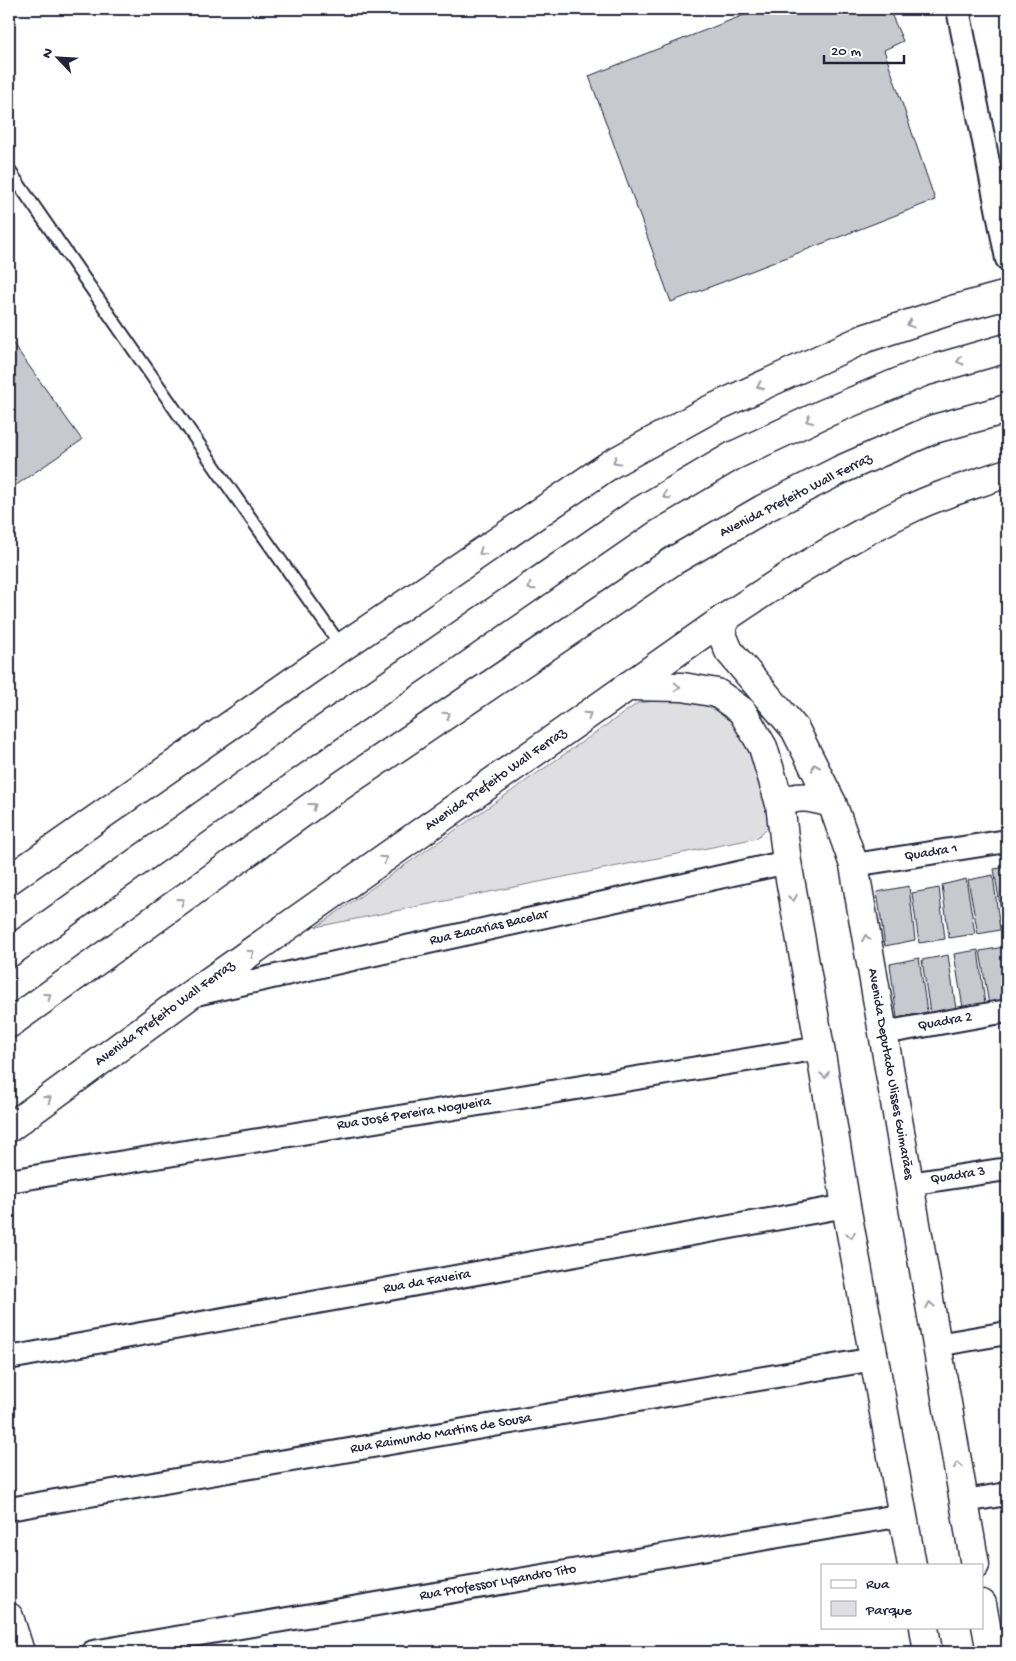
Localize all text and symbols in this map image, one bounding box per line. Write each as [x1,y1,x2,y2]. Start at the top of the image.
north arrow [32,32,82,82]
scale bar [824,32,904,64]
text: 20 m [831,43,861,61]
text: N [39,46,58,61]
one-way arrow [907,318,915,328]
one-way arrow [957,356,965,366]
one-way arrow [757,380,766,390]
one-way arrow [805,414,814,425]
street label: Avenida Prefeito Wall Ferraz [717,450,876,542]
one-way arrow [613,455,622,465]
one-way arrow [662,489,671,499]
one-way arrow [478,546,488,555]
one-way arrow [527,581,537,590]
one-way arrow [673,681,681,692]
one-way arrow [441,712,451,721]
one-way arrow [582,712,592,721]
street label: Avenida Prefeito Wall Ferraz [422,724,571,835]
one-way arrow [810,763,821,772]
one-way arrow [307,803,317,812]
street label: Quadra 1 [903,840,959,866]
one-way arrow [378,856,387,865]
one-way arrow [788,893,798,902]
one-way arrow [175,898,184,907]
street label: Rua Zacarias Bacelar [428,906,551,950]
one-way arrow [862,934,872,942]
one-way arrow [245,950,254,959]
street label: Avenida Prefeito Wall Ferraz [92,957,239,1070]
street label: Avenida Deputado Ulisses Guimarães [863,967,917,1182]
one-way arrow [43,992,52,1002]
street label: Quadra 2 [917,1009,974,1035]
one-way arrow [819,1071,829,1079]
street label: Rua José Pereira Nogueira [336,1093,493,1135]
one-way arrow [42,1096,52,1105]
street label: Quadra 3 [929,1163,987,1189]
one-way arrow [846,1231,856,1240]
street label: Rua da Faveira [382,1266,473,1298]
one-way arrow [926,1301,936,1309]
street label: Rua Raimundo Martins de Sousa [349,1409,534,1458]
one-way arrow [954,1461,964,1469]
street label: Rua Professor Lysandro Tito [418,1561,578,1605]
legend [821,1564,984,1628]
text: Rua [866,1576,890,1594]
text: Parque [865,1602,912,1620]

